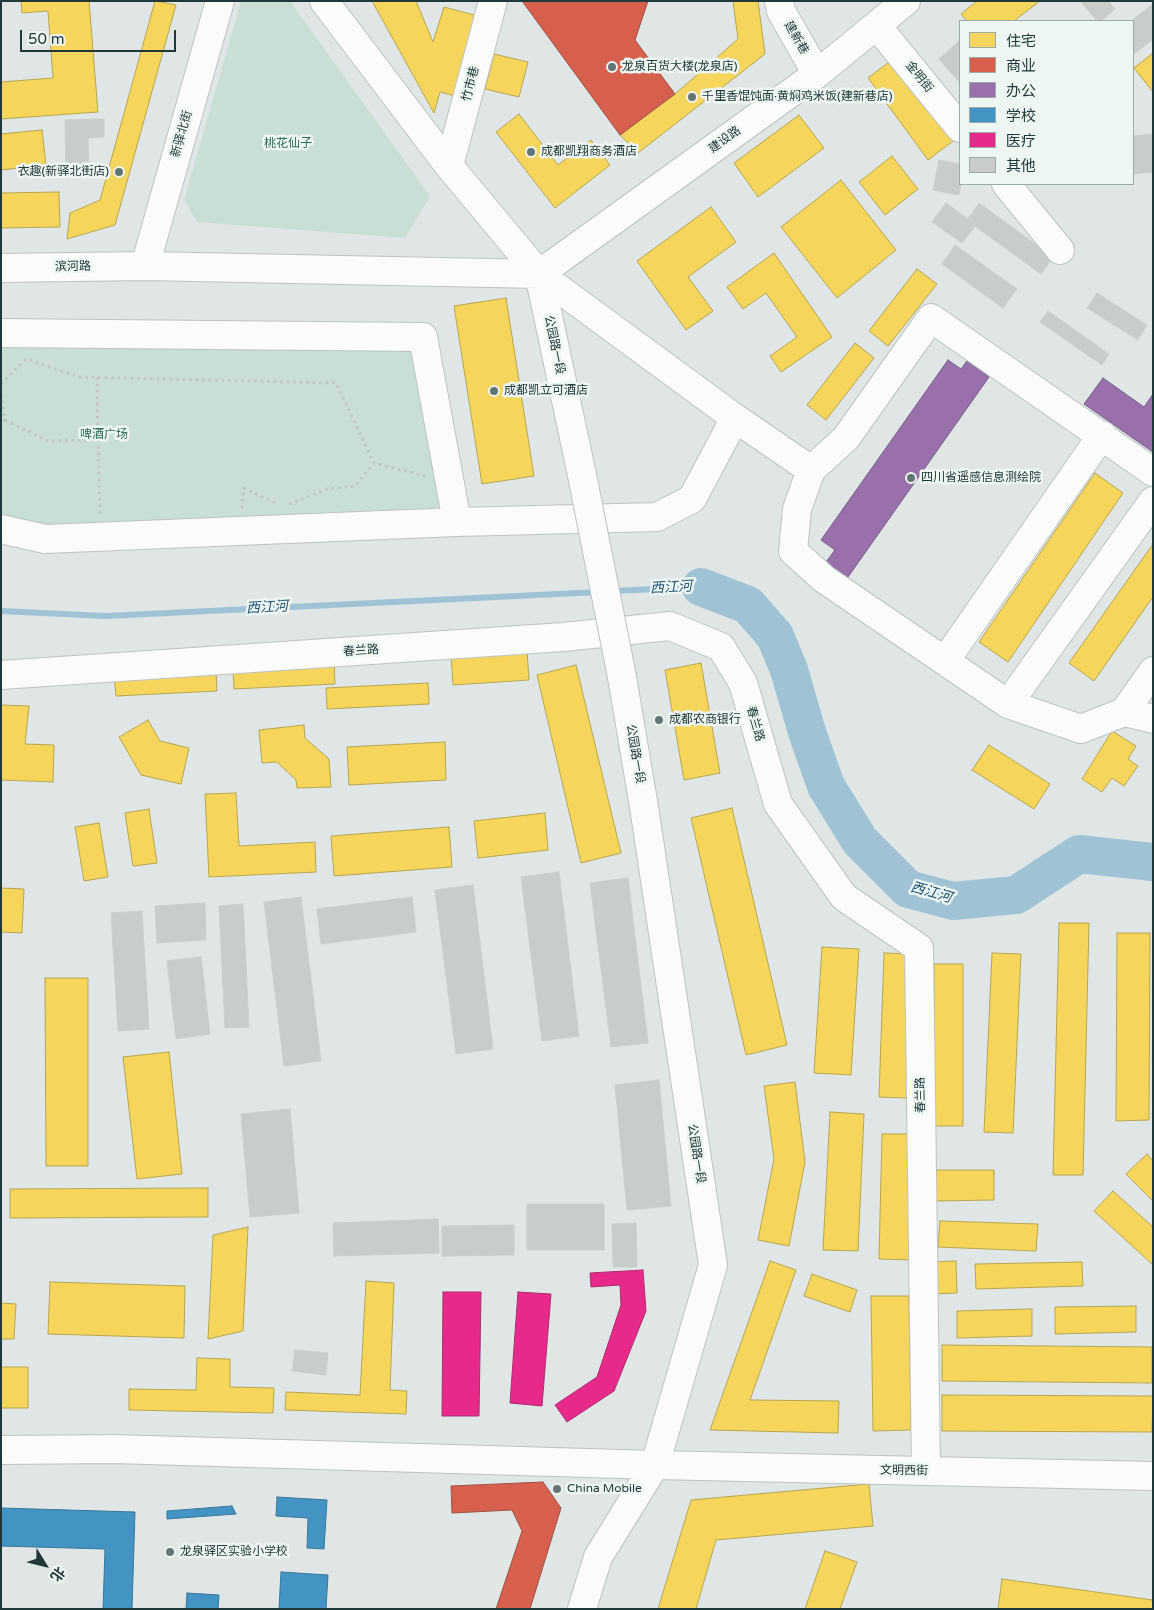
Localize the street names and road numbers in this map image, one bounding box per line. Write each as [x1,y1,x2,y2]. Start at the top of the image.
street label: 建新巷 [781,19,811,57]
street label: 金明街 [902,58,936,96]
street label: 竹市巷 [459,65,483,103]
street label: 新驿北街 [168,109,196,159]
street label: 建设路 [706,124,744,156]
street label: 滨河路 [55,259,91,275]
street label: 公园路一段 [541,314,567,376]
street label: 春兰路 [343,643,379,659]
street label: 春兰路 [743,705,767,743]
street label: 公园路一段 [623,723,647,785]
street label: 春兰路 [913,1077,929,1113]
street label: 公园路一段 [684,1123,708,1185]
street label: 文明西街 [880,1463,928,1479]

